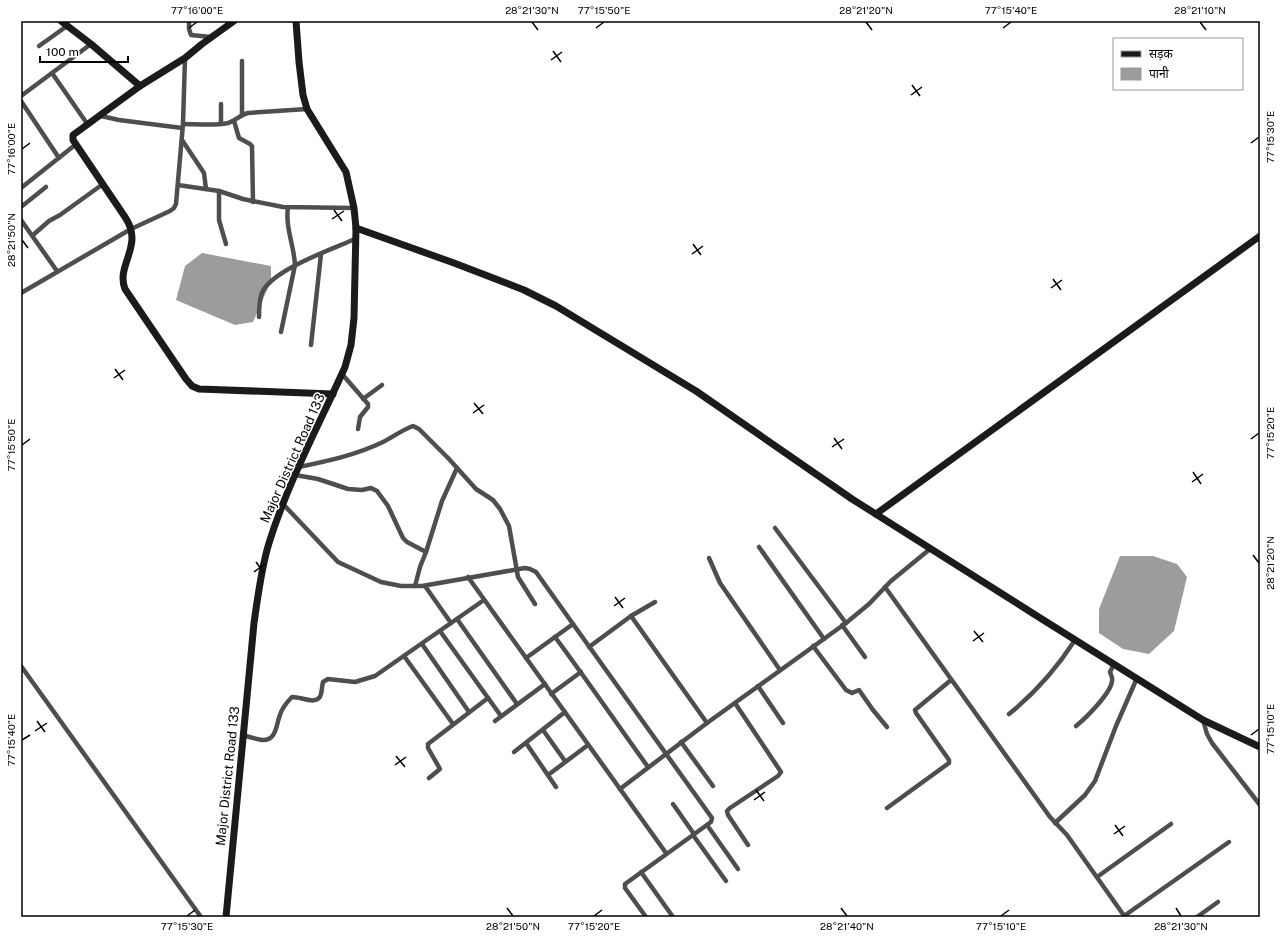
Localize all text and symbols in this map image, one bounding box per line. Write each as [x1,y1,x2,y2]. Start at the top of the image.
text: 77°16'00"E [171,4,223,16]
text: 28°21'30"N [505,4,559,16]
text: 77°15'50"E [578,4,630,16]
text: 28°21'20"N [839,4,893,16]
text: 77°15'40"E [985,4,1037,16]
text: 28°21'10"N [1174,4,1226,16]
scale bar [40,38,128,64]
legend [1113,38,1243,90]
text: 100 m [46,45,79,59]
text: सड़क [1149,47,1174,61]
text: पानी [1149,66,1170,81]
text: 77°15'30"E [1264,111,1276,163]
text: 77°16'00"E [5,123,17,175]
text: 28°21'50"N [5,213,17,267]
street label: Major District Road 133 [257,391,328,525]
text: 77°15'20"E [1264,407,1276,459]
text: 77°15'50"E [5,419,17,471]
text: 28°21'20"N [1264,536,1276,590]
text: 77°15'10"E [1264,704,1276,754]
street label: Major District Road 133 [213,706,242,847]
text: 77°15'40"E [5,714,17,766]
text: 77°15'30"E [161,920,213,932]
text: 28°21'50"N [486,920,540,932]
text: 77°15'20"E [568,920,620,932]
text: 28°21'40"N [820,920,874,932]
text: 77°15'10"E [976,920,1026,932]
text: 28°21'30"N [1154,920,1208,932]

